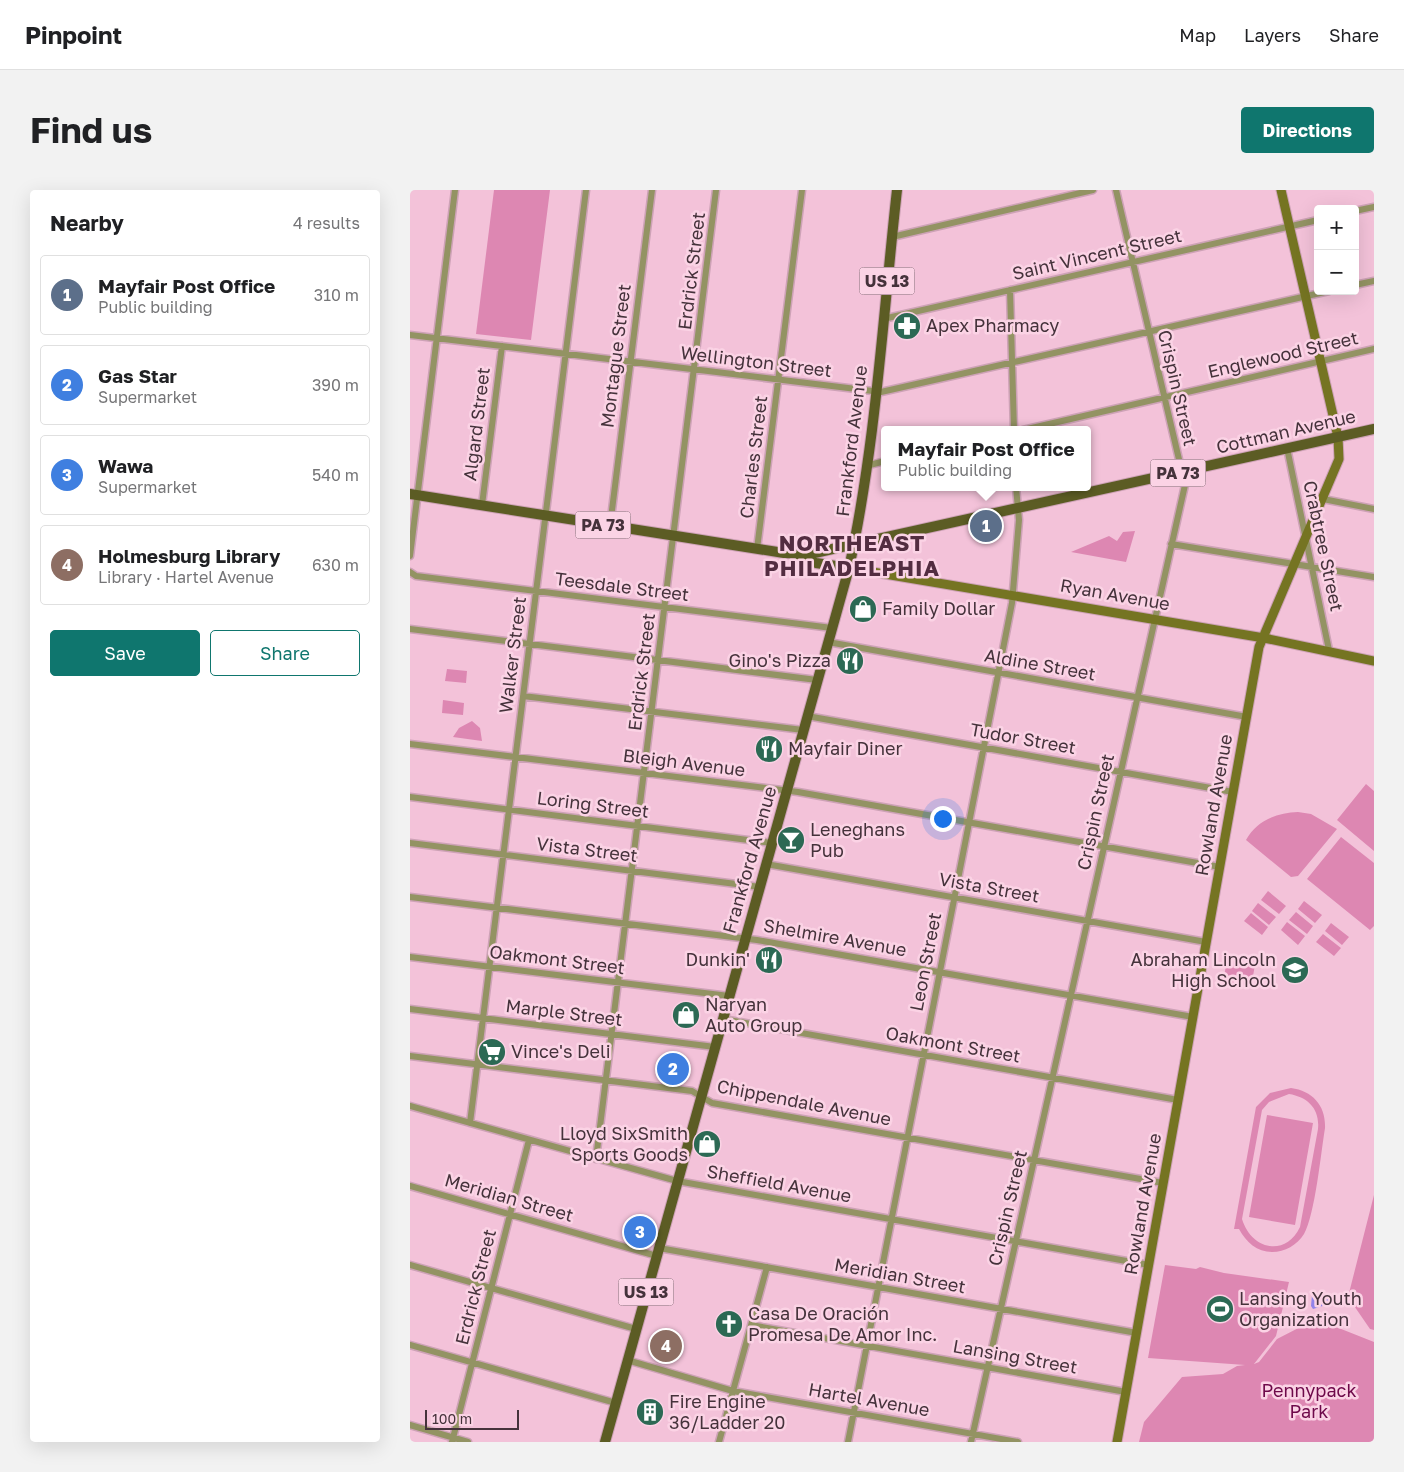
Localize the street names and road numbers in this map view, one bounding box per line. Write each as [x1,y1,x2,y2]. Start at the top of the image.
street label: Erdrick Street [673,211,709,331]
street label: Saint Vincent Street [1010,224,1184,284]
road number: US 13 [860,268,914,294]
street label: Montague Street [595,283,635,429]
street label: Englewood Street [1205,326,1360,382]
street label: Crispin Street [1154,328,1202,448]
street label: Wellington Street [679,341,833,381]
street label: Frankford Avenue [831,364,871,518]
street label: Algard Street [458,366,494,482]
street label: Charles Street [735,394,771,520]
street label: Cottman Avenue [1214,404,1358,458]
road number: PA 73 [1150,460,1206,486]
street label: Crabtree Street [1299,478,1349,613]
road number: PA 73 [576,512,630,538]
street label: Teesdale Street [554,567,690,605]
street label: Ryan Avenue [1059,574,1172,614]
street label: Walker Street [494,595,530,715]
street label: Erdrick Street [623,612,659,732]
street label: Aldine Street [983,643,1097,685]
street label: Tudor Street [969,718,1078,758]
street label: Rowland Avenue [1190,732,1236,877]
street label: Bleigh Avenue [622,744,747,780]
street label: Crispin Street [1072,752,1118,872]
street label: Frankford Avenue [718,784,781,936]
street label: Loring Street [536,786,650,822]
street label: Vista Street [535,832,639,866]
street label: Vista Street [937,867,1041,907]
street label: Leon Street [905,911,945,1013]
street label: Shelmire Avenue [762,914,908,960]
street label: Oakmont Street [488,940,626,978]
street label: Marple Street [504,994,624,1030]
street label: Oakmont Street [884,1021,1022,1067]
street label: Chippendale Avenue [715,1074,893,1130]
street label: Rowland Avenue [1119,1131,1165,1276]
street label: Crispin Street [983,1148,1031,1268]
street label: Sheffield Avenue [705,1159,853,1207]
street label: Meridian Street [442,1168,576,1226]
street label: Erdrick Street [450,1227,500,1347]
street label: Meridian Street [833,1253,967,1297]
road number: US 13 [618,1278,674,1306]
street label: Lansing Street [951,1334,1079,1378]
street label: Hartel Avenue [807,1378,931,1420]

